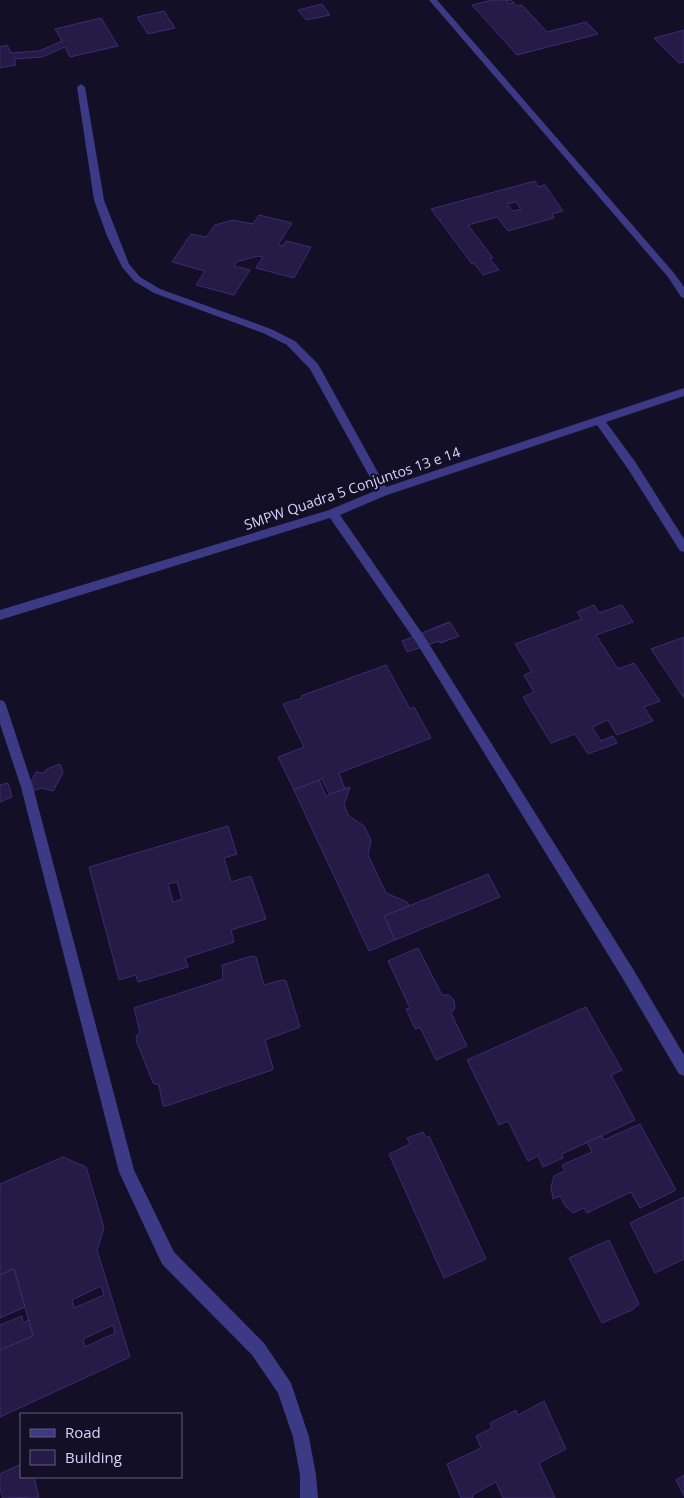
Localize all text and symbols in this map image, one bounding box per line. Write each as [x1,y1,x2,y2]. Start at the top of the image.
street label: SMPW Quadra 5 Conjuntos 13 e 14 [241,442,463,534]
legend [20,1413,182,1478]
text: Road [65,1422,101,1442]
text: Building [65,1447,122,1467]

